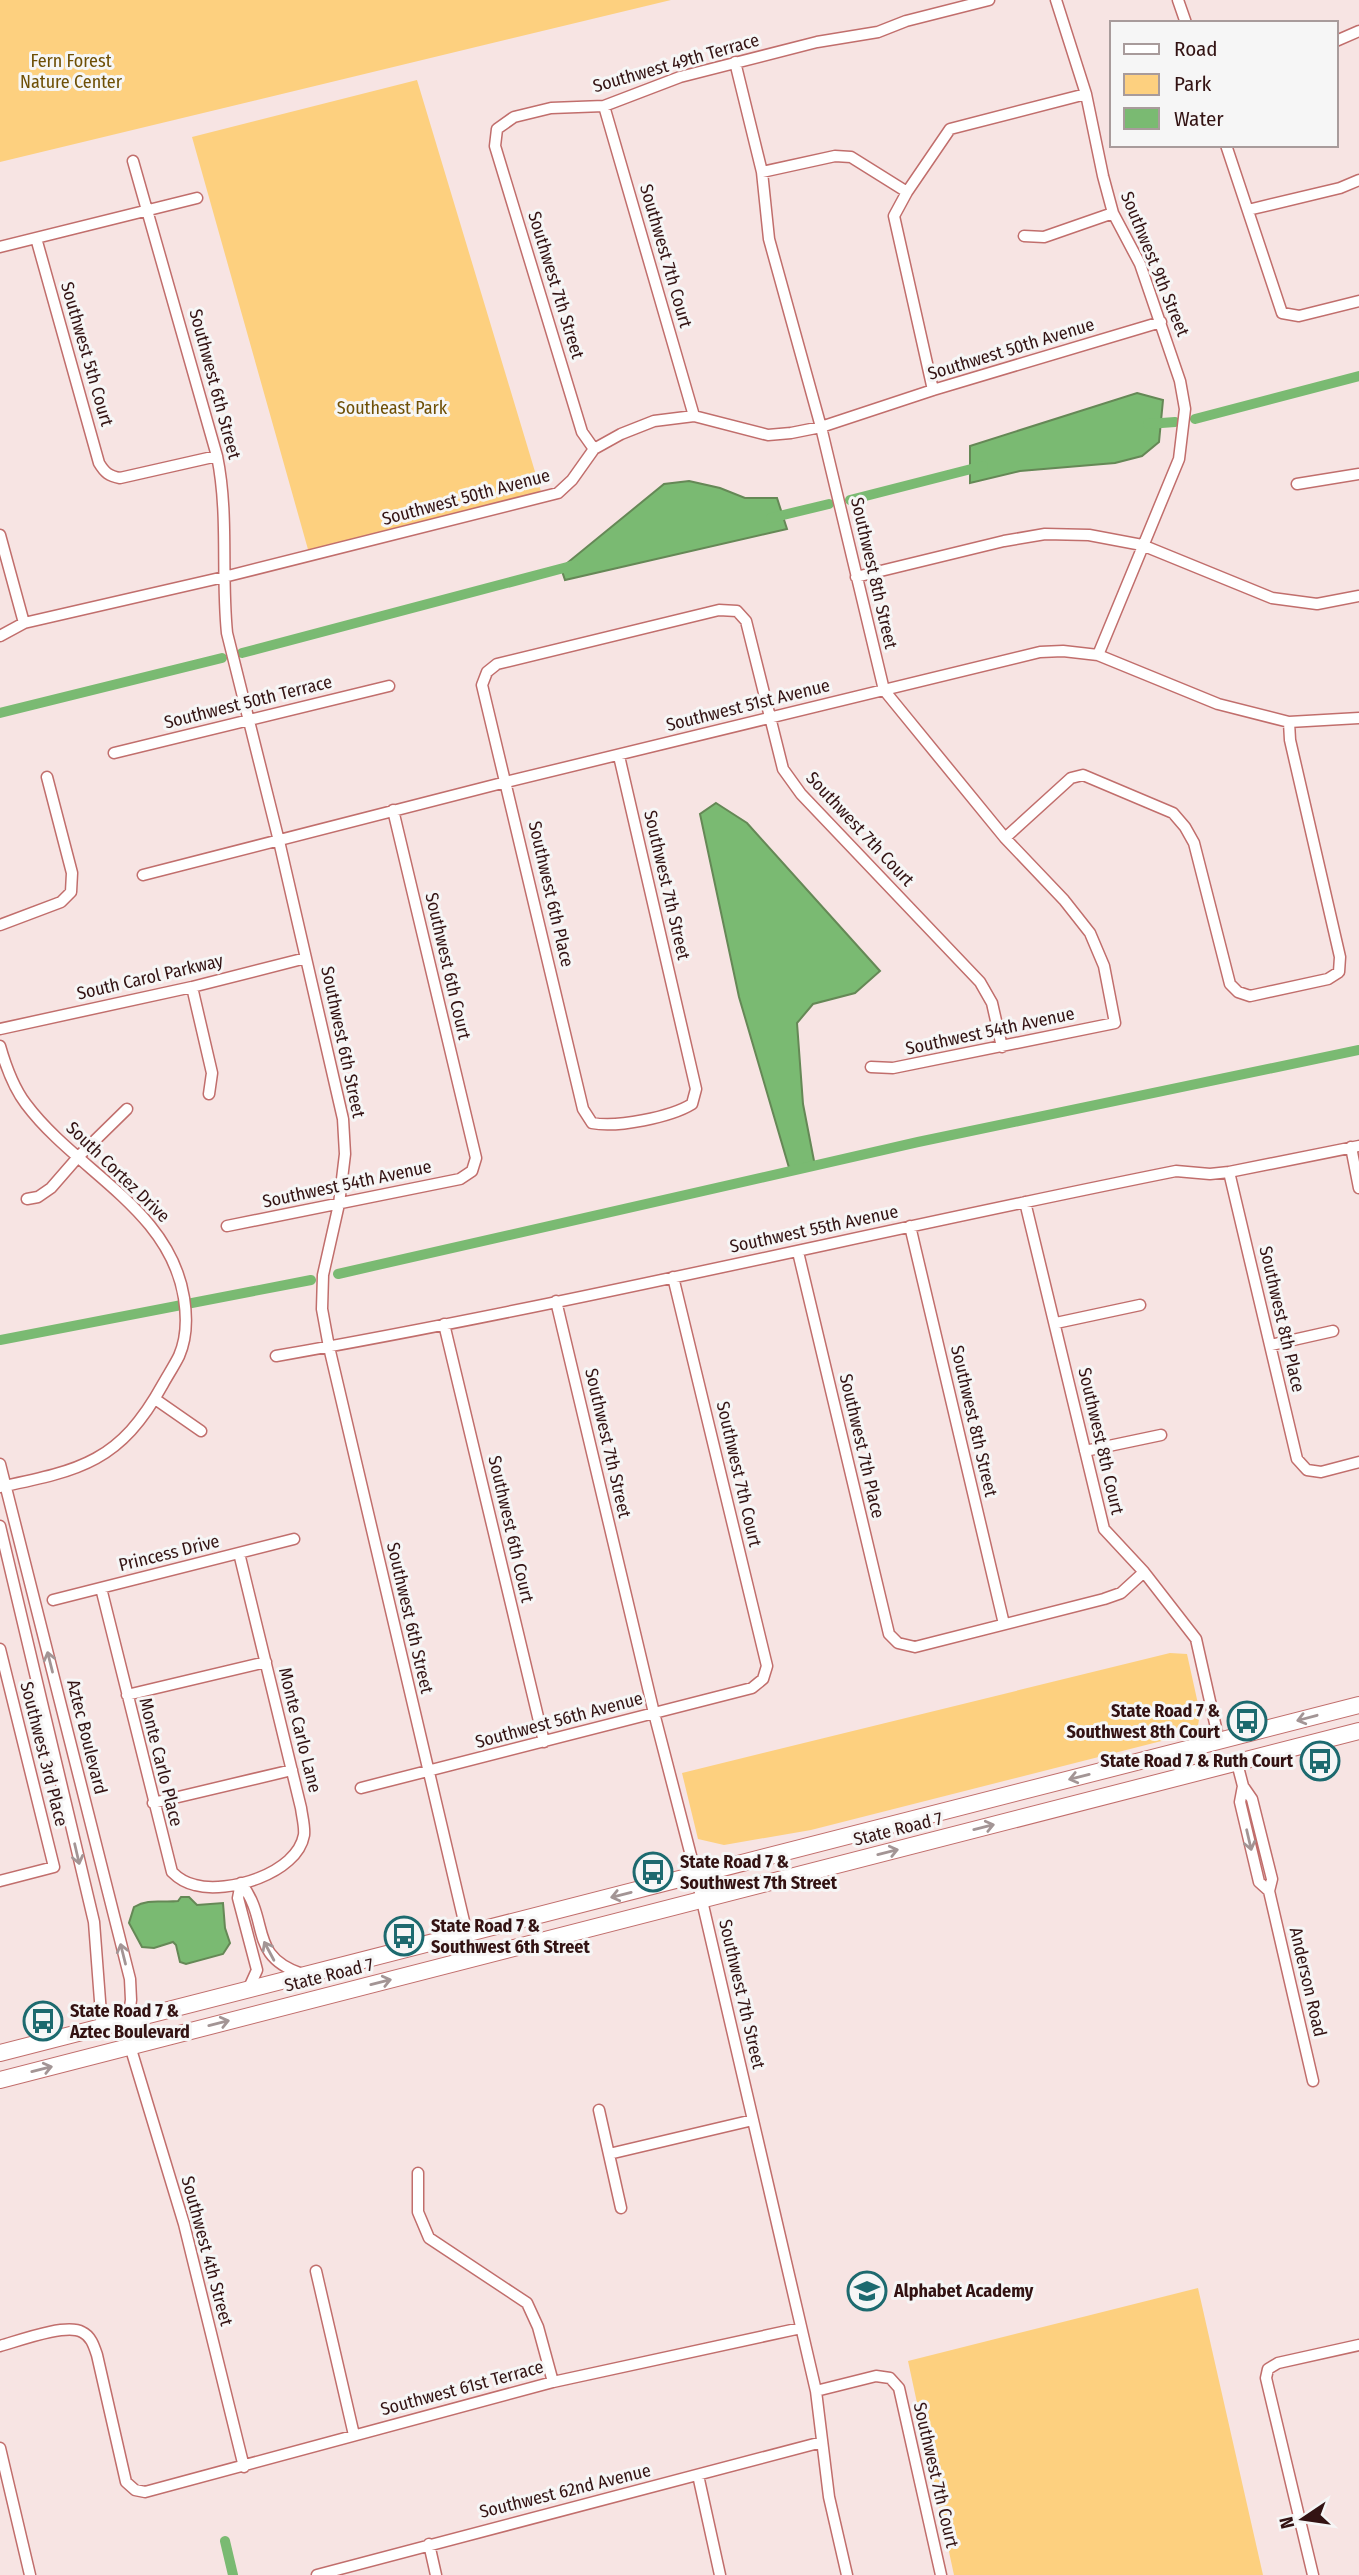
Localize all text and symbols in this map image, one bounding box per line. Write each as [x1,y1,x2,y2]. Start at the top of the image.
legend [1110,21,1338,147]
street label: Southwest 49th Terrace [590,29,762,97]
text: Road [1174,36,1218,62]
park label: Fern Forest Nature Center [20,50,123,93]
text: Park [1174,71,1212,97]
text: Water [1174,106,1224,132]
street label: Southwest 7th Court [635,182,697,330]
street label: Southwest 9th Street [1116,188,1194,340]
street label: Southwest 7th Street [523,209,589,361]
street label: Southwest 5th Court [56,279,118,429]
street label: Southwest 6th Street [184,307,246,462]
street label: Southwest 50th Avenue [925,313,1097,385]
park label: Southeast Park [337,397,448,419]
street label: Southwest 50th Avenue [380,464,553,530]
street label: Southwest 8th Street [846,495,902,651]
street label: Southwest 50th Terrace [162,670,334,734]
street label: Southwest 51st Avenue [664,674,832,736]
street label: Southwest 7th Court [801,767,919,891]
street label: Southwest 7th Street [639,808,695,962]
street label: Southwest 6th Place [524,819,579,969]
street label: Southwest 6th Court [420,890,476,1042]
street label: South Carol Parkway [75,949,225,1005]
street label: Southwest 6th Street [316,964,370,1120]
street label: Southwest 54th Avenue [903,1002,1077,1060]
street label: South Cortez Drive [62,1117,175,1227]
street label: Southwest 54th Avenue [260,1155,434,1213]
street label: Southwest 55th Avenue [728,1200,900,1258]
street label: Southwest 8th Place [1254,1244,1310,1394]
street label: Southwest 8th Street [946,1343,1002,1499]
street label: Southwest 8th Court [1073,1365,1129,1517]
street label: Southwest 7th Street [580,1366,636,1520]
street label: Southwest 7th Place [835,1372,889,1520]
street label: Southwest 7th Court [712,1399,766,1549]
street label: Southwest 6th Court [483,1453,539,1605]
street label: Princess Drive [116,1530,222,1576]
street label: Southwest 6th Street [382,1540,438,1696]
one-way arrow [43,1651,56,1674]
street label: Monte Carlo Lane [274,1665,326,1795]
street label: Aztec Boulevard [62,1677,112,1797]
street label: Southwest 3rd Place [15,1679,73,1829]
street label: Southwest 56th Avenue [473,1687,645,1753]
street label: Monte Carlo Place [134,1695,188,1829]
place label: State Road 7 & Southwest 8th Court [1067,1700,1221,1743]
bus stop icon: State Road 7 & Southwest 8th Court [1226,1700,1268,1742]
one-way arrow [1296,1713,1318,1726]
bus stop icon: State Road 7 & Ruth Court [1299,1740,1341,1782]
place label: State Road 7 & Ruth Court [1100,1750,1294,1772]
one-way arrow [1068,1771,1090,1784]
street label: State Road 7 [851,1807,945,1851]
one-way arrow [972,1820,995,1833]
one-way arrow [1243,1828,1257,1851]
one-way arrow [71,1842,85,1865]
one-way arrow [876,1845,899,1858]
bus stop icon: State Road 7 & Southwest 7th Street [632,1851,674,1893]
place label: State Road 7 & Southwest 7th Street [680,1851,838,1894]
one-way arrow [610,1889,632,1902]
bus stop icon: State Road 7 & Southwest 6th Street [383,1915,425,1957]
place label: State Road 7 & Southwest 6th Street [431,1915,590,1958]
street label: Southwest 7th Street [714,1917,770,2071]
street label: Anderson Road [1285,1925,1331,2039]
one-way arrow [262,1941,276,1961]
one-way arrow [116,1943,129,1966]
street label: State Road 7 [282,1953,376,1997]
one-way arrow [370,1975,392,1988]
bus stop icon: State Road 7 & Aztec Boulevard [22,2000,64,2042]
place label: State Road 7 & Aztec Boulevard [69,2000,190,2043]
one-way arrow [207,2016,230,2029]
one-way arrow [31,2062,53,2075]
street label: Southwest 4th Street [176,2174,238,2328]
school or university icon: Alphabet Academy [846,2270,888,2312]
place label: Alphabet Academy [893,2280,1034,2302]
street label: Southwest 61st Terrace [378,2356,546,2420]
street label: Southwest 7th Court [909,2400,963,2550]
street label: Southwest 62nd Avenue [477,2459,653,2523]
north arrow [1268,2484,1338,2554]
text: N [1274,2515,1299,2531]

